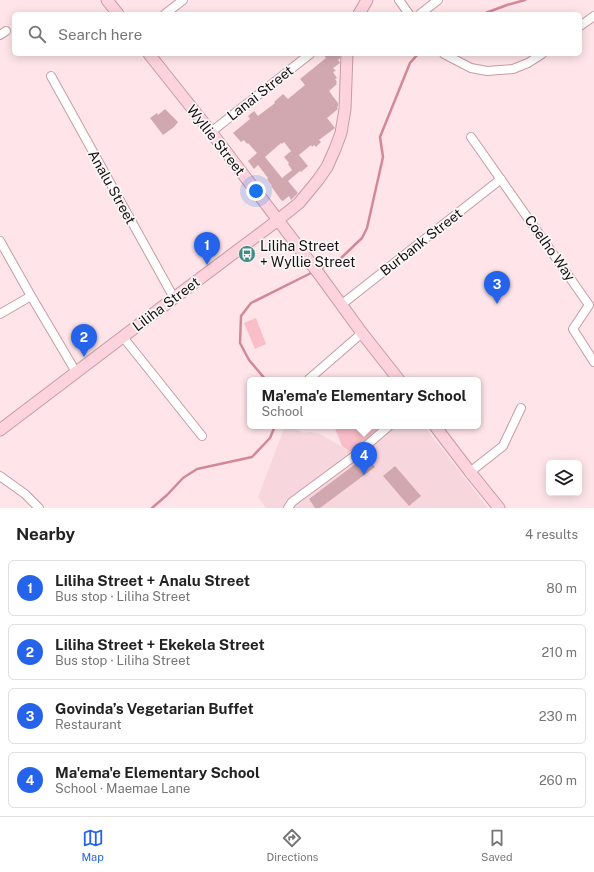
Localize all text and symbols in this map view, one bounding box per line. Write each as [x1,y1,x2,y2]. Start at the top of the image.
search box [12,12,582,56]
icon: search [26,23,48,45]
text: Search here [58,26,142,43]
street label: Lanai Street [224,62,296,124]
street label: Wyllie Street [184,102,248,178]
street label: Analu Street [85,147,139,227]
your location [246,181,266,201]
street label: Burbank Street [377,205,465,279]
street label: Coelho Way [522,212,579,284]
pin: 1 [194,232,220,265]
place label: Liliha Street + Wyllie Street [260,238,355,270]
bus stop icon: Liliha Street + Wyllie Street [237,244,257,264]
pin: 3 [484,271,510,304]
street label: Liliha Street [129,274,203,334]
pin: 2 [71,324,97,357]
popup [247,377,481,429]
text: Ma'ema'e Elementary School [262,387,466,404]
text: School [262,404,303,419]
pin: 4 [351,442,377,475]
map controls [546,460,582,496]
button: layers [546,460,582,496]
text: Nearby [16,524,75,544]
text: 4 results [525,527,578,542]
text: Liliha Street + Analu Street [55,572,250,589]
text: 1 [27,581,33,596]
text: 80 m [546,581,577,596]
text: Bus stop · Liliha Street [55,589,190,604]
text: Liliha Street + Ekekela Street [55,636,265,653]
text: 2 [26,645,34,660]
text: 210 m [542,645,577,660]
text: Bus stop · Liliha Street [55,653,190,668]
text: Govinda’s Vegetarian Buffet [55,700,254,717]
text: 3 [26,709,34,724]
text: 230 m [539,709,577,724]
text: Restaurant [55,717,121,732]
text: Ma'ema'e Elementary School [55,764,260,781]
text: 4 [26,773,34,788]
text: 260 m [539,773,577,788]
text: School · Maemae Lane [55,781,190,796]
tab: Map [81,827,104,863]
tab: Directions [267,827,318,863]
tab: Saved [481,827,513,863]

